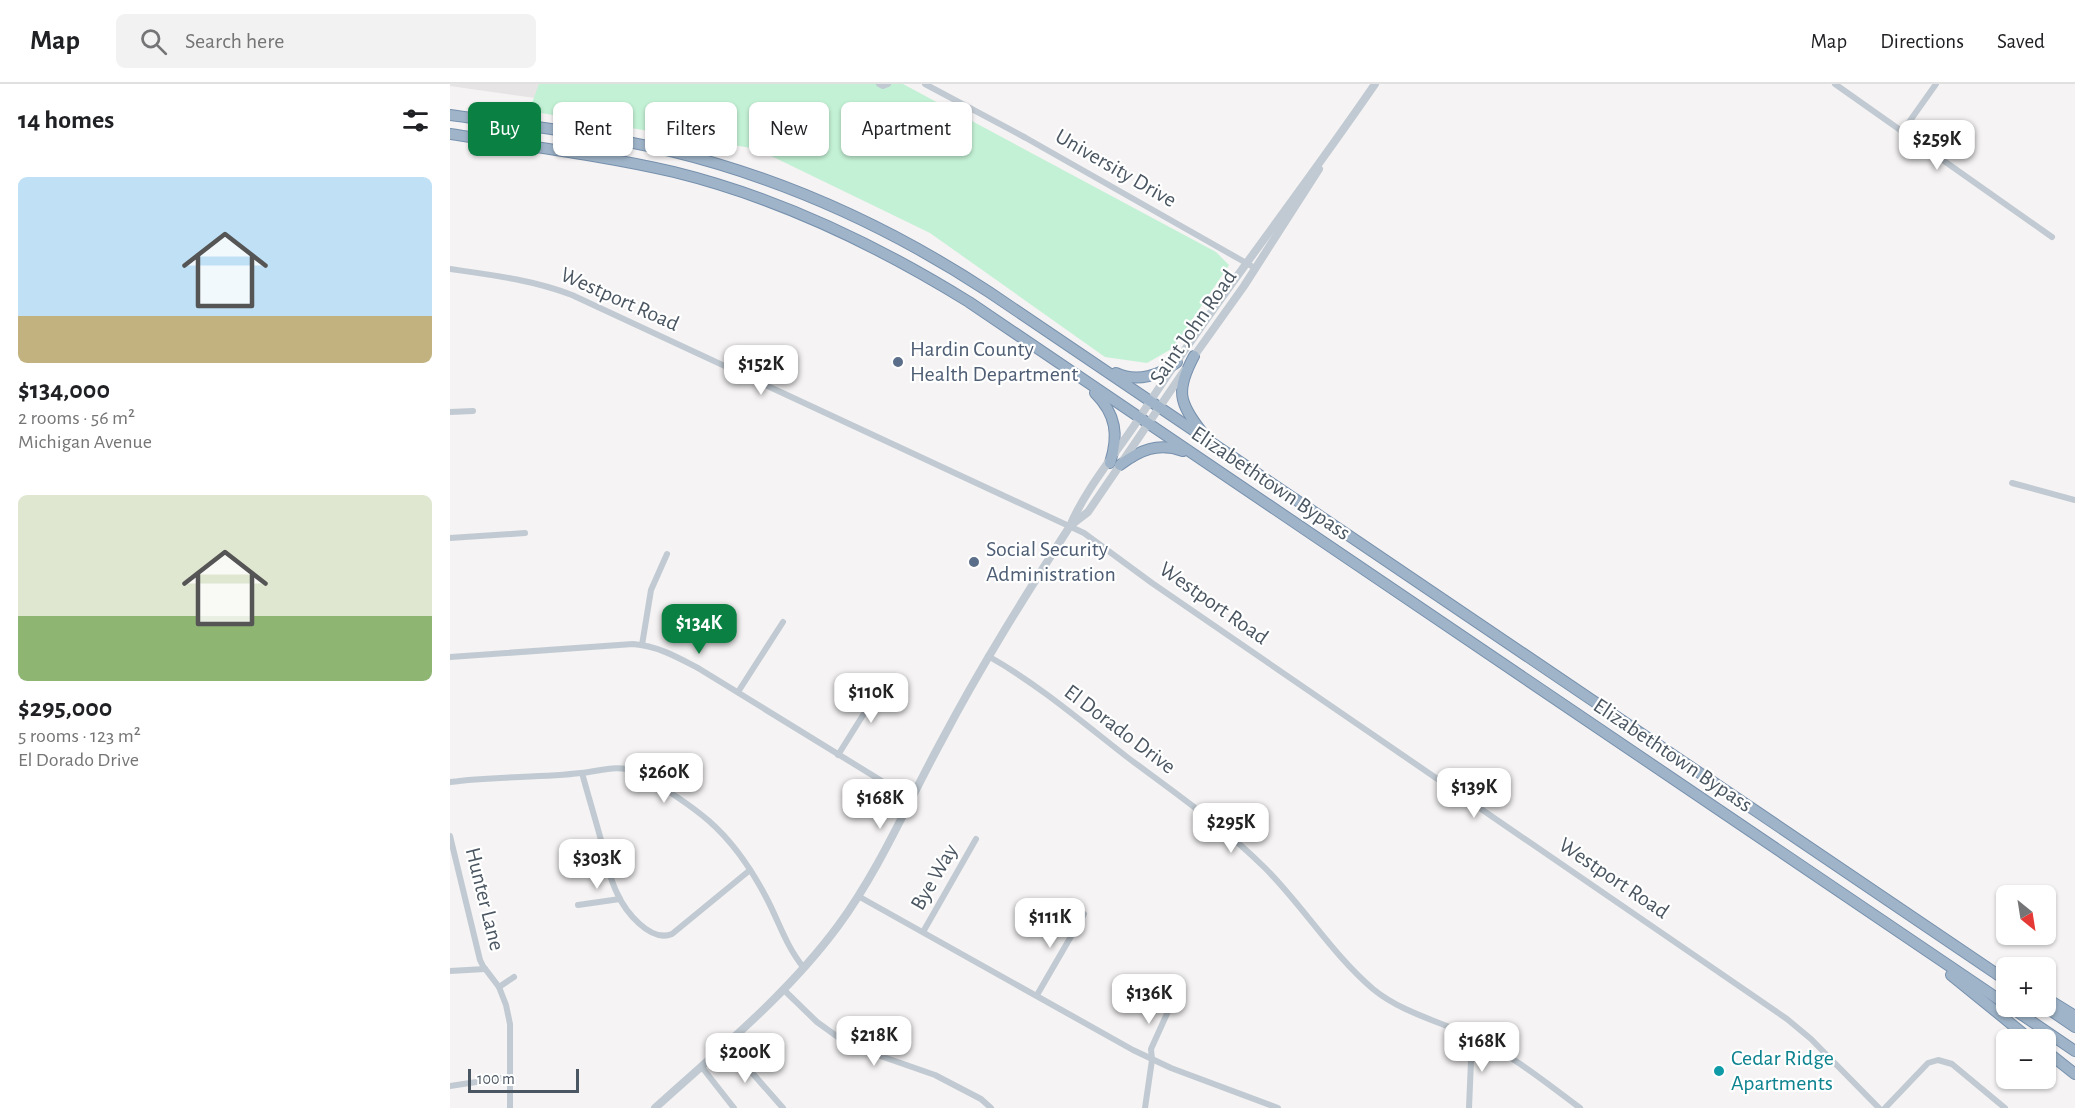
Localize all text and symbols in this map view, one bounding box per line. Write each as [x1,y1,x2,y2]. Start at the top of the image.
search box [116,14,536,68]
icon: search [137,25,170,58]
text: Map [30,27,80,55]
text: Search here [185,30,284,52]
text: Map [1811,31,1847,52]
text: Directions [1880,31,1964,52]
text: Saved [1997,31,2045,52]
chip: Buy [468,102,541,156]
chip: Rent [553,102,633,156]
chip: Filters [645,102,737,156]
chip: New [749,102,829,156]
chip: Apartment [841,102,972,156]
icon: filters [399,104,432,137]
text: 14 homes [18,107,114,133]
pin: $259K [1895,120,1979,171]
street label: University Drive [1052,125,1180,211]
text: $259K [1913,129,1961,149]
icon: home [171,216,279,324]
street label: Westport Road [557,263,683,335]
street label: Saint John Road [1145,266,1241,388]
place label: Hardin County Health Department [910,338,1078,385]
pin: $152K [719,345,803,396]
text: $152K [738,354,784,374]
marker: Hardin County Health Department [891,355,905,369]
text: $134,000 [18,377,110,403]
text: 2 rooms · 56 m² [18,408,135,428]
street label: Elizabethtown Bypass [1188,422,1354,544]
text: Michigan Avenue [18,432,152,452]
icon: home [171,534,279,642]
place label: Social Security Administration [986,538,1116,585]
marker: Social Security Administration [967,555,981,569]
street label: Westport Road [1156,557,1272,649]
pin: $134K [657,604,741,655]
text: $134K [676,613,722,633]
pin: $110K [829,673,913,724]
street label: El Dorado Drive [1060,680,1180,778]
text: $110K [848,682,894,702]
street label: Elizabethtown Bypass [1590,694,1756,816]
text: $295,000 [18,695,112,721]
text: 5 rooms · 123 m² [18,726,141,746]
text: El Dorado Drive [18,750,139,770]
pin: $260K [622,753,706,804]
text: $260K [639,762,689,782]
pin: $139K [1432,768,1516,819]
text: $139K [1451,777,1497,797]
pin: $168K [838,779,922,830]
text: $168K [856,788,904,808]
pin: $295K [1189,803,1273,854]
text: $295K [1207,812,1255,832]
street label: Westport Road [1555,833,1673,923]
pin: $303K [555,839,639,890]
street label: Bye Way [906,840,962,914]
street label: Hunter Lane [462,845,508,953]
text: $303K [573,848,621,868]
north arrow [1996,885,2056,945]
map controls [1996,885,2056,1089]
pin: $111K [1008,898,1092,949]
text: $111K [1029,907,1071,927]
button: + [1996,957,2056,1017]
pin: $136K [1107,974,1191,1025]
text: $136K [1126,983,1172,1003]
pin: $218K [832,1016,916,1067]
pin: $168K [1440,1022,1524,1073]
text: $218K [850,1025,898,1045]
button: − [1996,1029,2056,1089]
text: $168K [1458,1031,1506,1051]
pin: $200K [703,1033,787,1084]
text: $200K [720,1042,770,1062]
place label: Cedar Ridge Apartments [1731,1047,1834,1094]
marker: Cedar Ridge Apartments [1712,1064,1726,1078]
scale bar [468,1066,579,1094]
text: 100 m [477,1071,515,1087]

